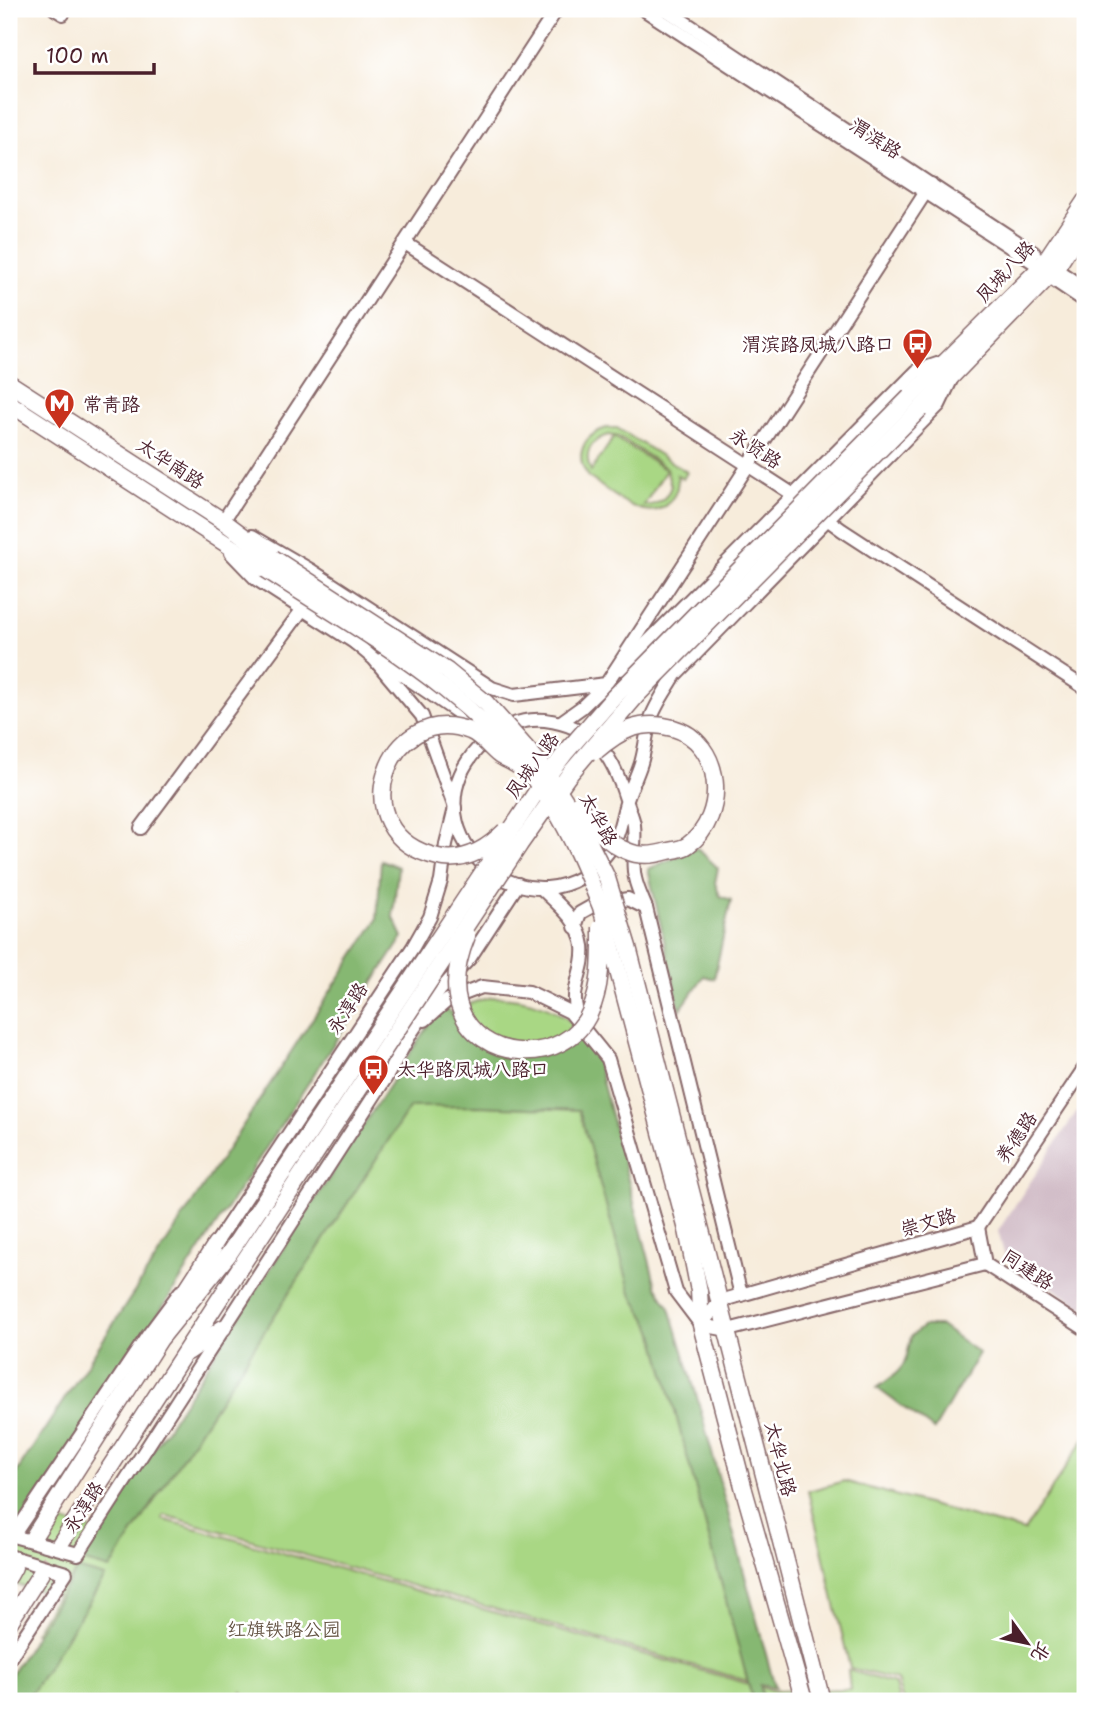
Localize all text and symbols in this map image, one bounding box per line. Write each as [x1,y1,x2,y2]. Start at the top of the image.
scale bar [35,32,154,76]
text: 100 m [46,42,109,70]
street label: 渭滨路 [845,112,906,164]
street label: 凤城八路 [970,235,1040,308]
bus stop icon: 渭滨路凤城八路口 [900,327,934,371]
place label: 渭滨路凤城八路口 [742,332,894,357]
metro station icon: 常青路 [43,387,77,431]
place label: 常青路 [83,392,140,417]
street label: 永贤路 [725,422,786,474]
street label: 太华南路 [132,432,209,495]
street label: 凤城八路 [500,727,565,803]
street label: 太华路 [574,788,623,850]
street label: 永淳路 [321,978,373,1039]
bus stop icon: 太华路凤城八路口 [357,1052,391,1096]
place label: 太华路凤城八路口 [397,1057,549,1082]
street label: 养德路 [990,1107,1043,1168]
street label: 崇文路 [897,1203,959,1242]
street label: 同建路 [997,1243,1058,1295]
street label: 太华北路 [759,1419,802,1499]
street label: 永淳路 [57,1477,109,1538]
north arrow [992,1608,1062,1678]
park label: 红旗铁路公园 [227,1617,341,1642]
text: 北 [1025,1637,1056,1667]

